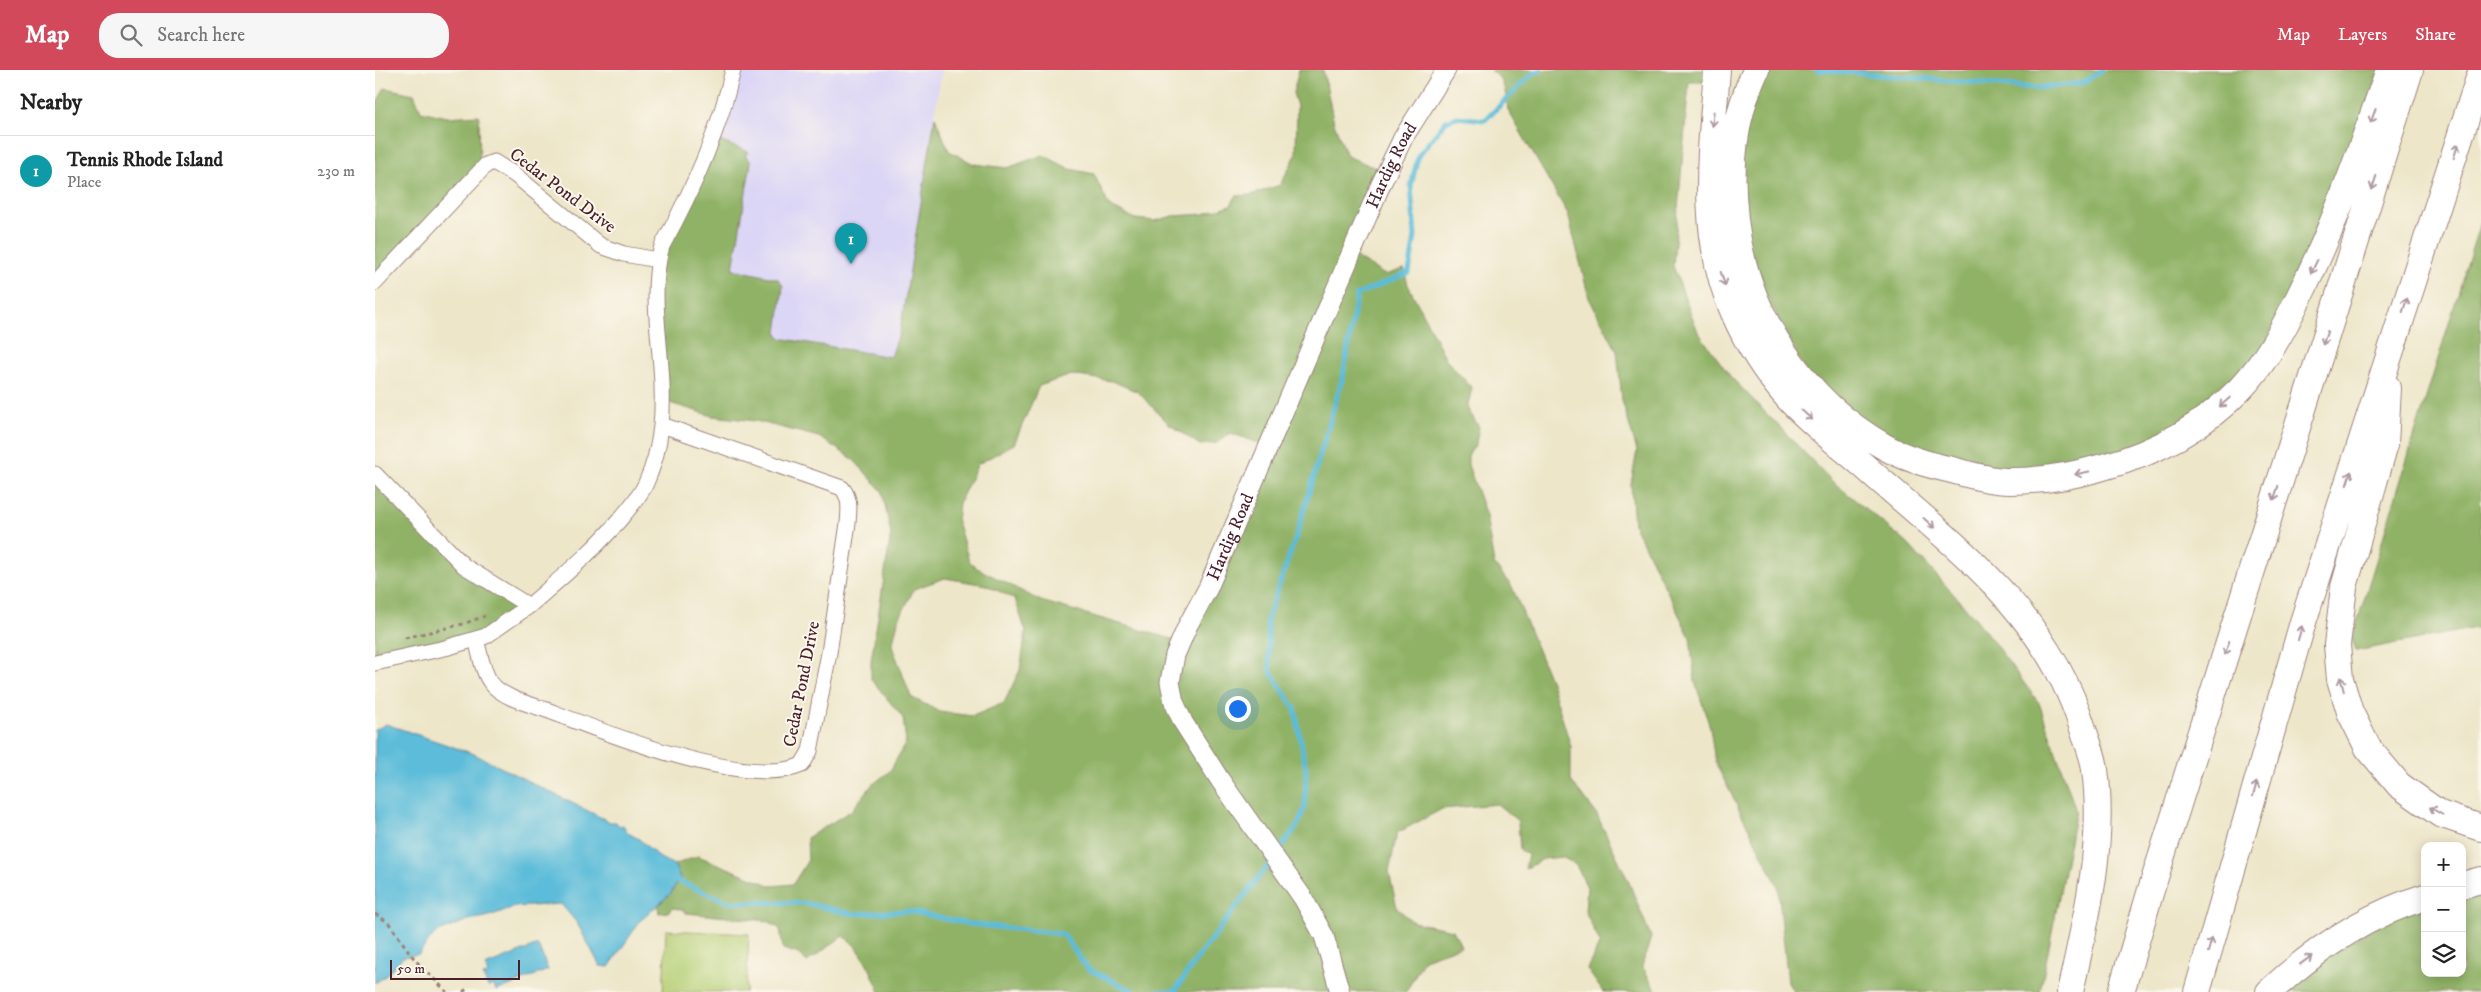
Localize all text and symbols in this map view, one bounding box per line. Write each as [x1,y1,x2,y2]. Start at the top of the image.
search box [99,13,449,58]
text: Map [25,20,69,50]
icon: search [117,21,145,49]
text: Search here [157,24,245,47]
text: Map [2277,24,2310,46]
text: Layers [2338,24,2387,46]
text: Share [2415,24,2456,46]
text: Nearby [20,90,82,116]
one-way arrow [2368,108,2377,123]
one-way arrow [1709,110,1718,126]
street label: Hardig Road [1362,118,1422,212]
one-way arrow [2451,143,2461,159]
street label: Cedar Pond Drive [505,144,620,238]
text: Tennis Rhode Island [67,149,223,172]
text: 1 [33,161,39,181]
text: 230 m [317,161,355,181]
text: Place [67,172,101,192]
one-way arrow [2368,175,2378,191]
pin: 1 [835,223,867,264]
one-way arrow [2309,259,2318,274]
one-way arrow [1718,271,1728,287]
one-way arrow [2401,297,2411,313]
one-way arrow [2320,330,2329,346]
one-way arrow [2219,396,2232,407]
one-way arrow [1801,409,1814,421]
one-way arrow [2074,469,2090,478]
one-way arrow [2345,470,2355,486]
one-way arrow [2271,485,2280,500]
street label: Hardig Road [1202,490,1259,584]
one-way arrow [1922,517,1935,529]
street label: Cedar Pond Drive [779,619,825,749]
one-way arrow [2296,625,2305,641]
one-way arrow [2222,640,2231,655]
one-way arrow [2337,677,2346,693]
your location [1225,696,1251,722]
one-way arrow [2250,781,2260,797]
one-way arrow [2429,805,2443,815]
map controls [2421,842,2466,977]
button: + [2421,842,2466,887]
button: − [2421,887,2466,932]
button: layers [2421,932,2466,977]
one-way arrow [2206,937,2216,953]
one-way arrow [2299,955,2313,965]
scale bar [390,957,520,980]
text: 50 m [397,960,425,978]

